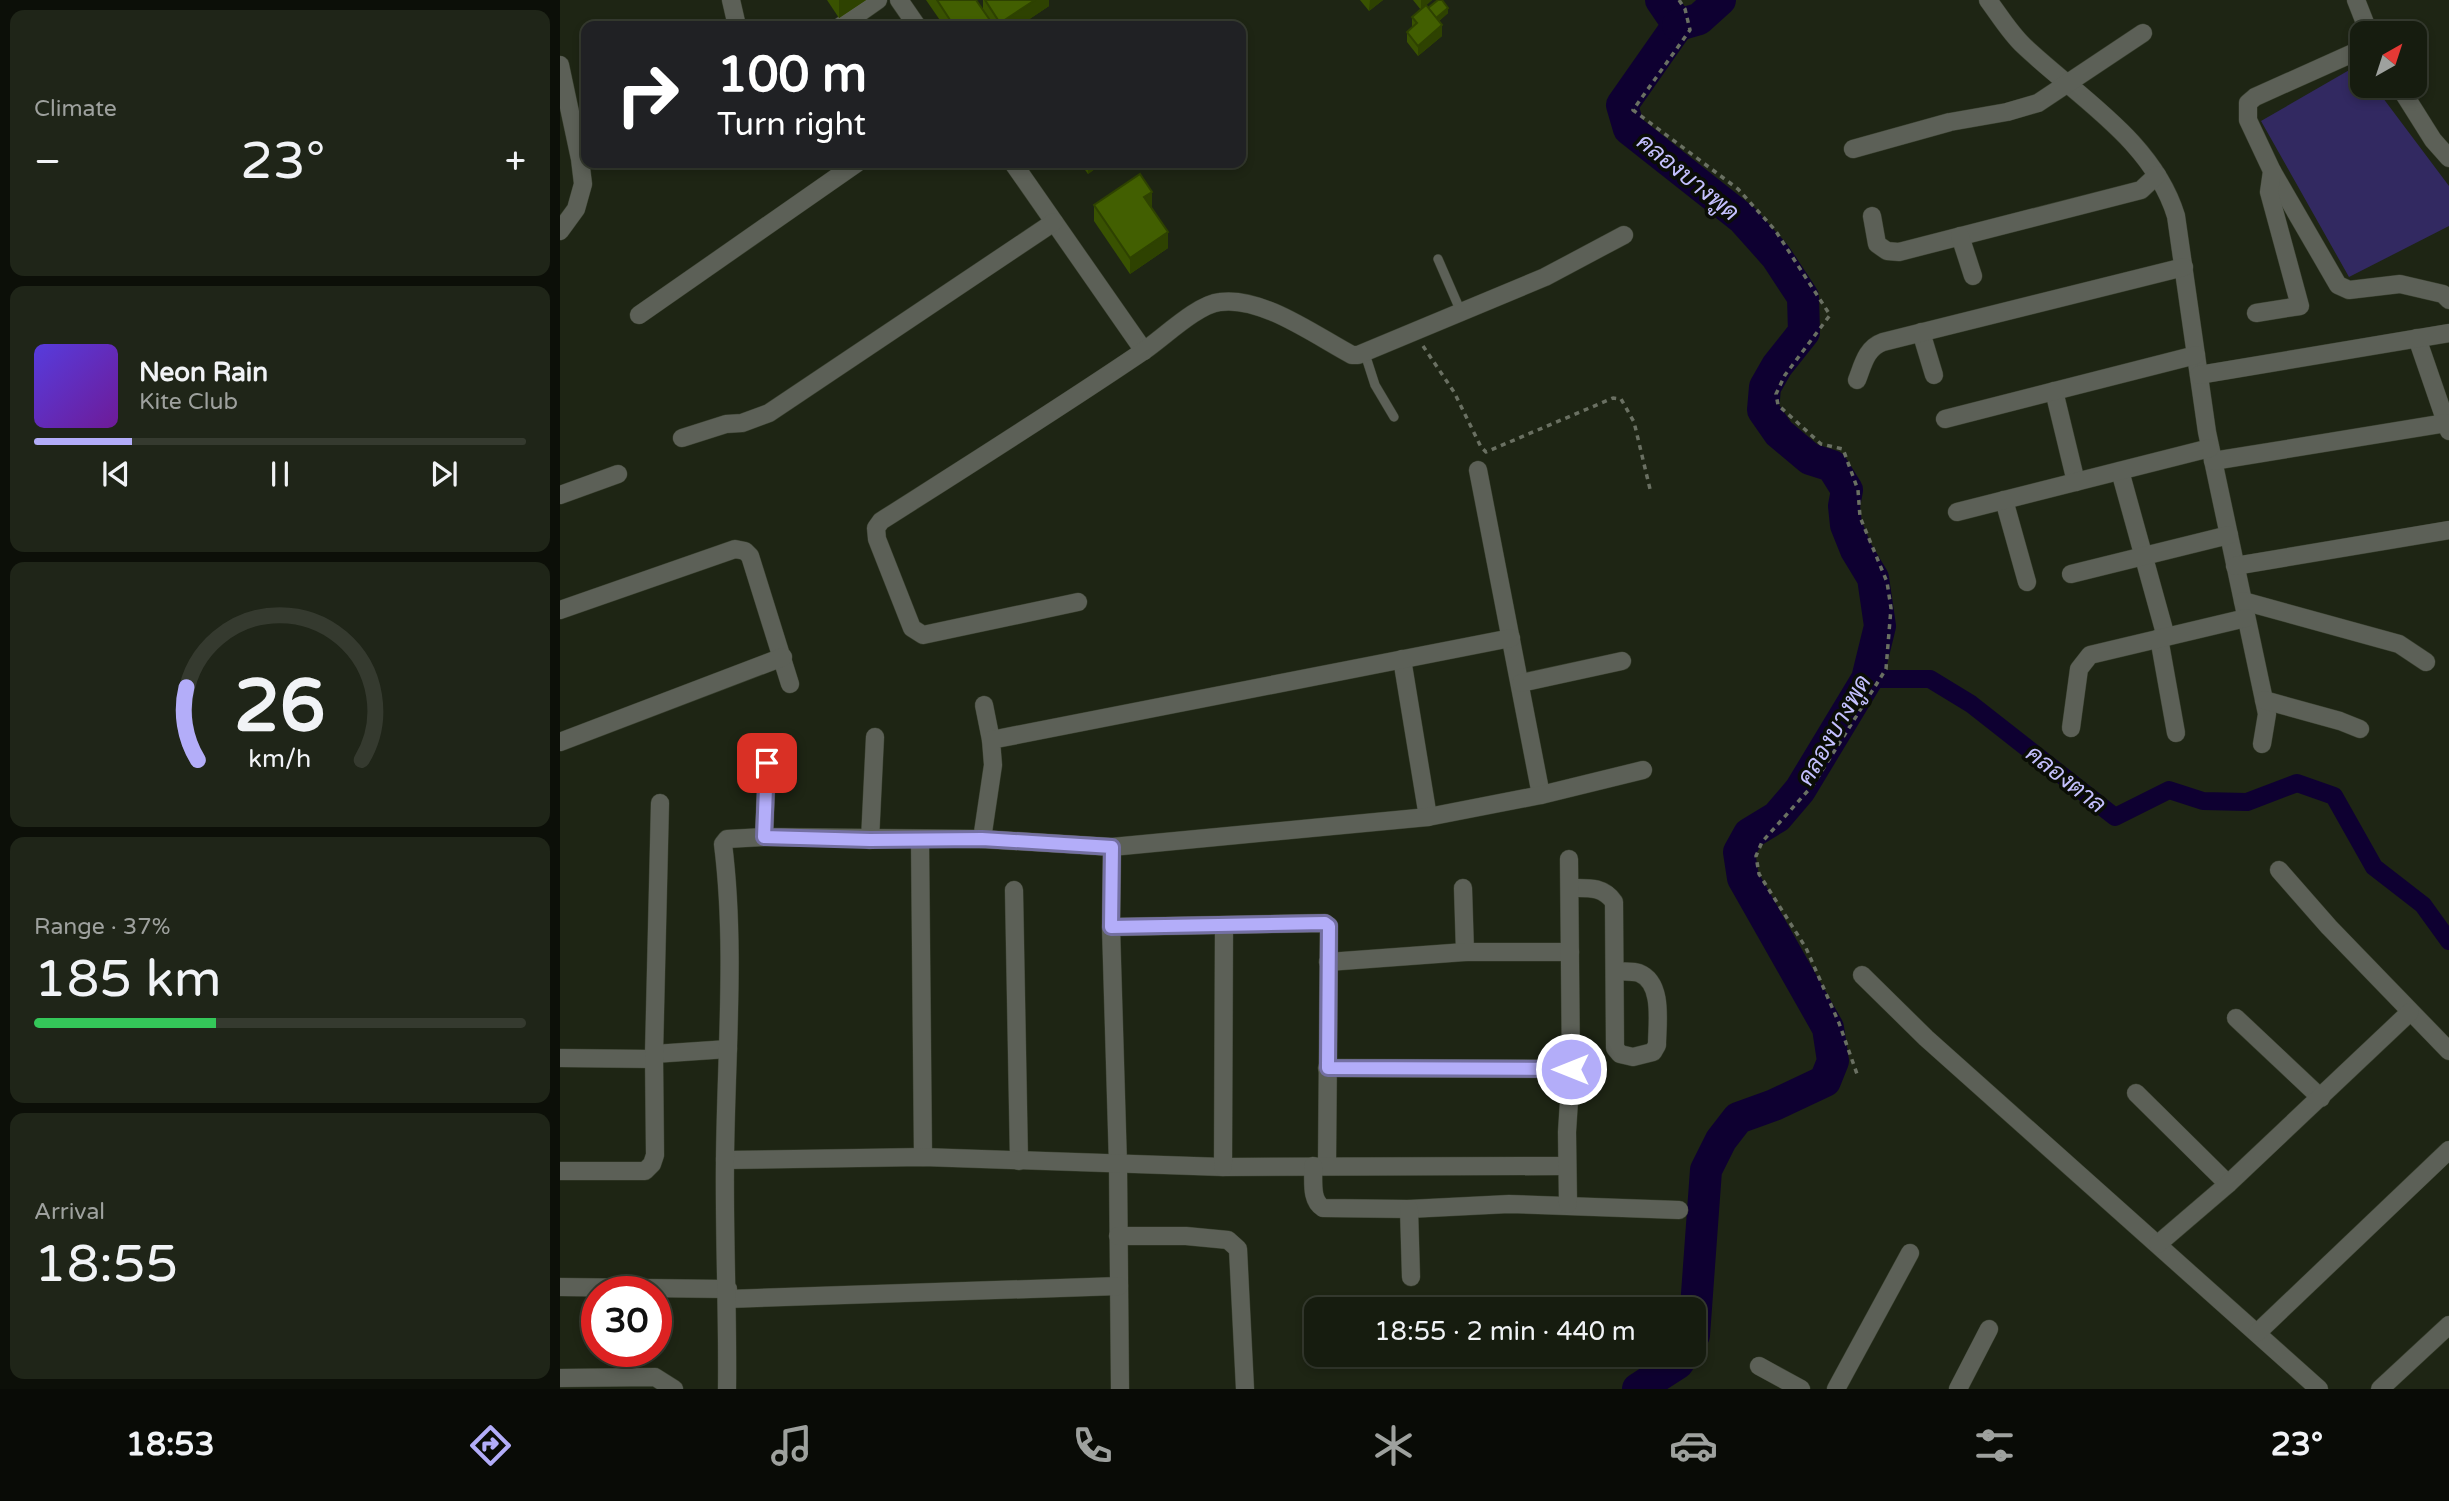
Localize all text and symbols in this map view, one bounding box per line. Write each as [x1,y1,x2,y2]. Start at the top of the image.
north arrow [2350,21,2427,98]
map controls [2350,21,2427,98]
text: 100 m [717,46,867,105]
icon: right [602,49,693,140]
text: Climate [34,95,117,123]
text: Turn right [717,106,866,144]
water label: คลองบางพูด [1630,127,1745,229]
text: 23° [240,130,325,193]
text: − [34,139,61,185]
text: + [505,139,526,185]
text: Neon Rain [139,357,268,388]
text: Kite Club [139,388,238,416]
icon: previous [97,455,135,493]
icon: pause [261,455,299,493]
icon: next [425,455,463,493]
text: 26 [234,664,326,752]
water label: คลองบางพูด [1791,670,1879,792]
pin [737,733,797,793]
water label: คลองตาล [2020,739,2111,820]
text: km/h [249,744,311,774]
icon: arrive [748,744,786,782]
text: Range · 37% [34,913,170,941]
text: 185 km [34,948,222,1011]
position arrow [1534,1032,1608,1106]
text: Arrival [34,1198,105,1226]
text: 18:55 [34,1233,178,1296]
speed limit sign: 30 [581,1276,672,1367]
text: 18:55 · 2 min · 440 m [1374,1316,1636,1347]
icon: directions [466,1421,515,1470]
icon: music [767,1421,816,1470]
icon: phone [1068,1421,1117,1470]
icon: climate [1369,1421,1418,1470]
icon: car [1669,1421,1718,1470]
icon: filters [1970,1421,2019,1470]
text: 18:53 [126,1426,215,1464]
text: 23° [2271,1426,2323,1464]

